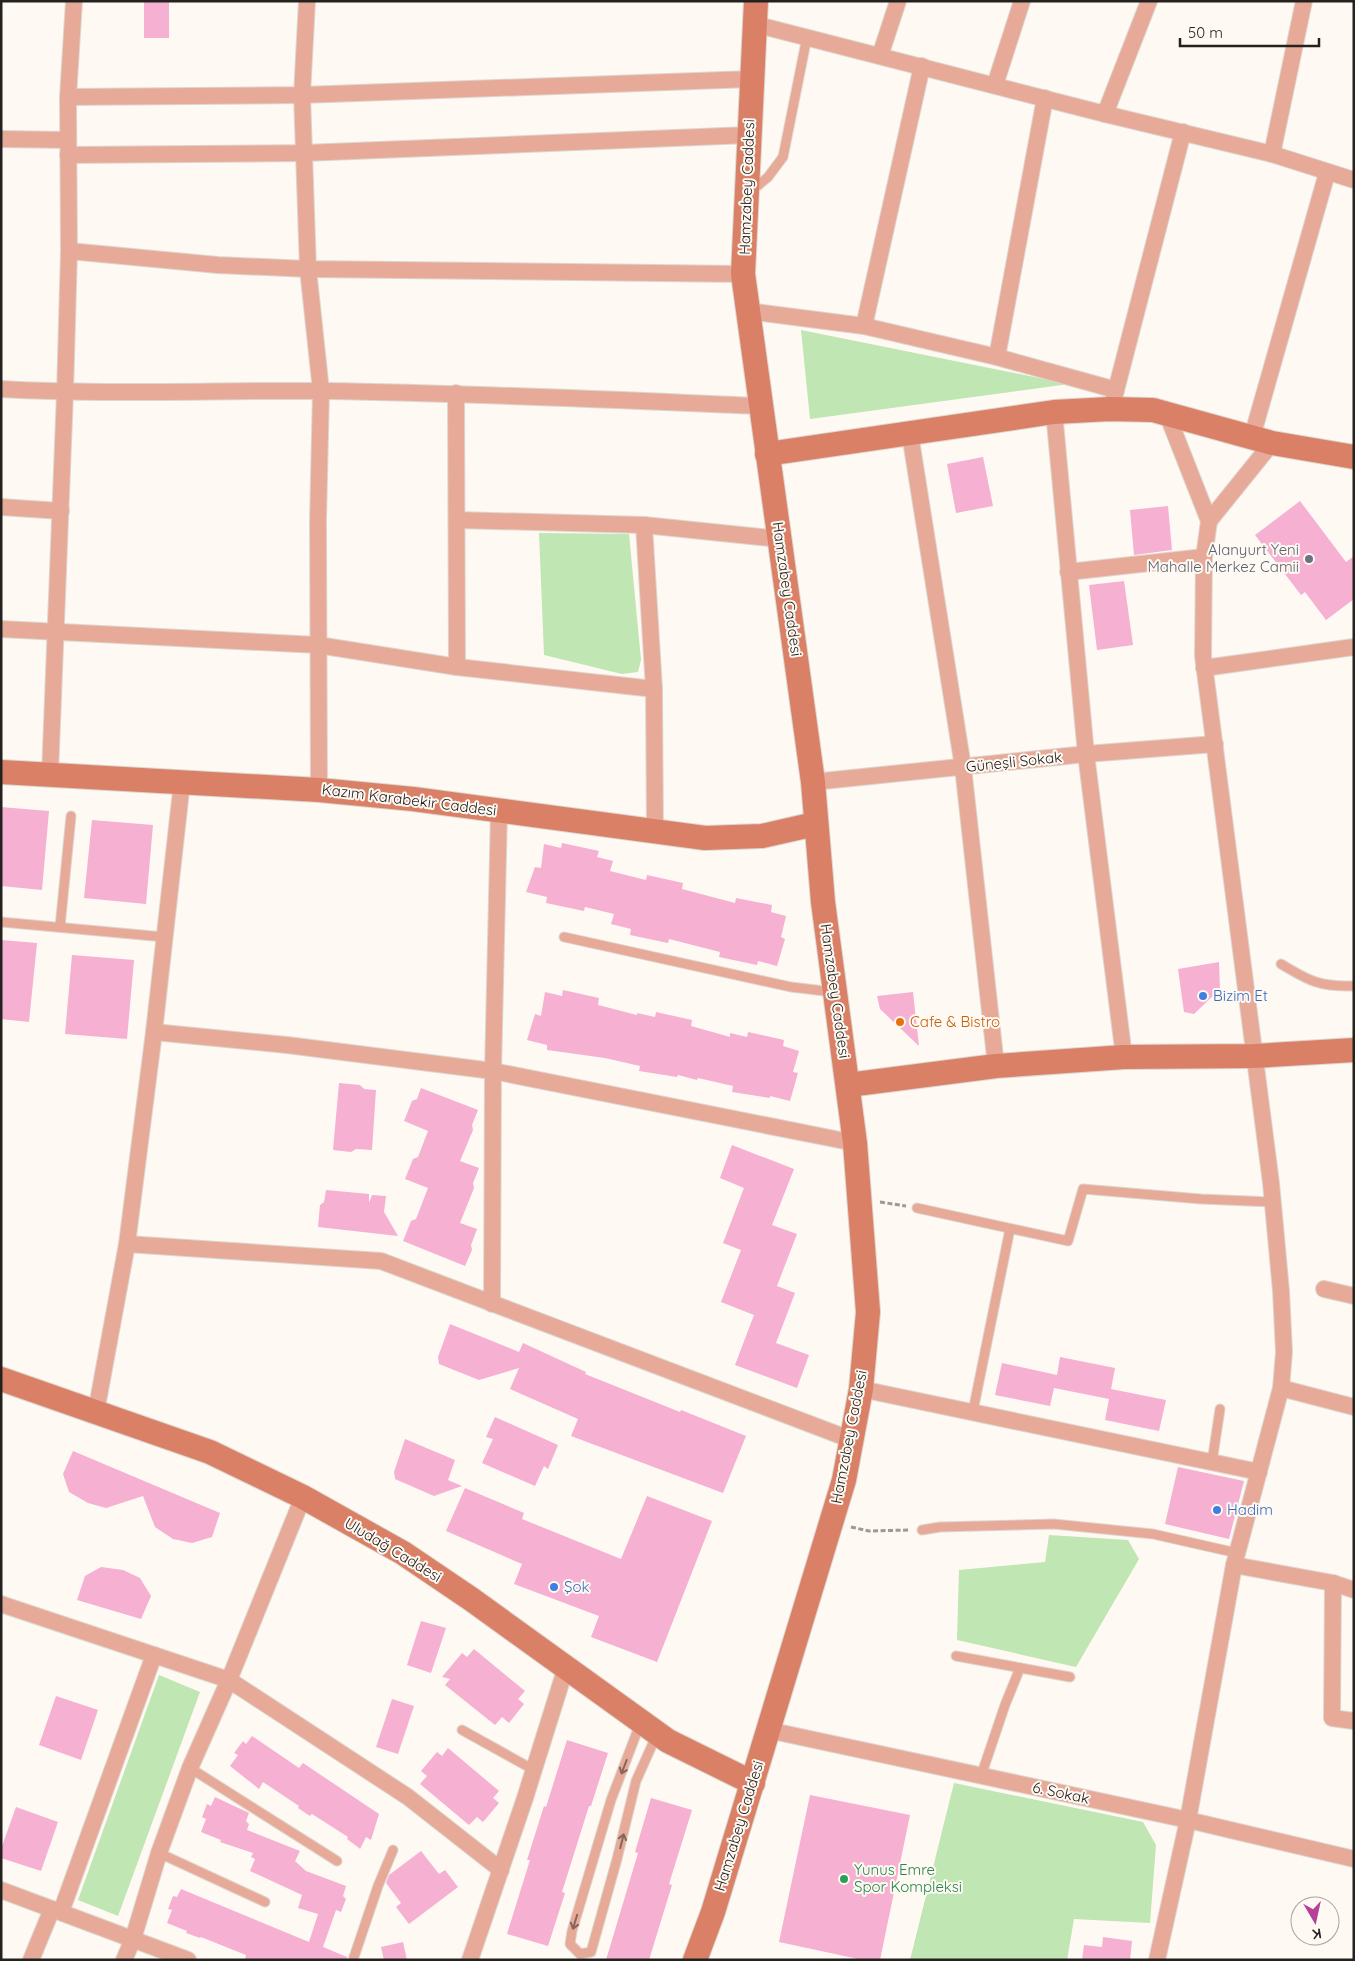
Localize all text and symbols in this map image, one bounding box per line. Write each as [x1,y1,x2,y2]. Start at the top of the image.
scale bar [1180,15,1319,47]
text: 50 m [1188,23,1223,42]
street label: Hamzabey Caddesi [735,119,758,255]
street label: Hamzabey Caddesi [769,520,806,657]
place label: Alanyurt Yeni Mahalle Merkez Camii [1147,540,1299,576]
marker: Alanyurt Yeni Mahalle Merkez Camii [1303,553,1315,565]
street label: Güneşli Sokak [965,747,1063,776]
street label: Kazım Karabekir Caddesi [321,779,497,820]
street label: Hamzabey Caddesi [817,922,854,1059]
place label: Bizim Et [1213,986,1268,1005]
marker: Bizim Et [1197,990,1209,1002]
place label: Cafe & Bistro [910,1012,1000,1031]
marker: Cafe & Bistro [894,1016,906,1028]
street label: Hamzabey Caddesi [826,1368,871,1505]
place label: Hadim [1227,1500,1273,1519]
marker: Hadim [1211,1504,1223,1516]
street label: Uludağ Caddesi [341,1513,445,1586]
place label: Şok [564,1577,590,1596]
marker: Şok [548,1581,560,1593]
street label: Hamzabey Caddesi [710,1758,767,1894]
one-way arrow [619,1759,628,1774]
street label: 6. Sokak [1031,1777,1091,1808]
one-way arrow [618,1834,627,1850]
place label: Yunus Emre Spor Kompleksi [854,1860,962,1896]
marker: Yunus Emre Spor Kompleksi [838,1873,850,1885]
north arrow [1290,1896,1340,1946]
one-way arrow [569,1913,579,1929]
text: K [1311,1924,1323,1943]

